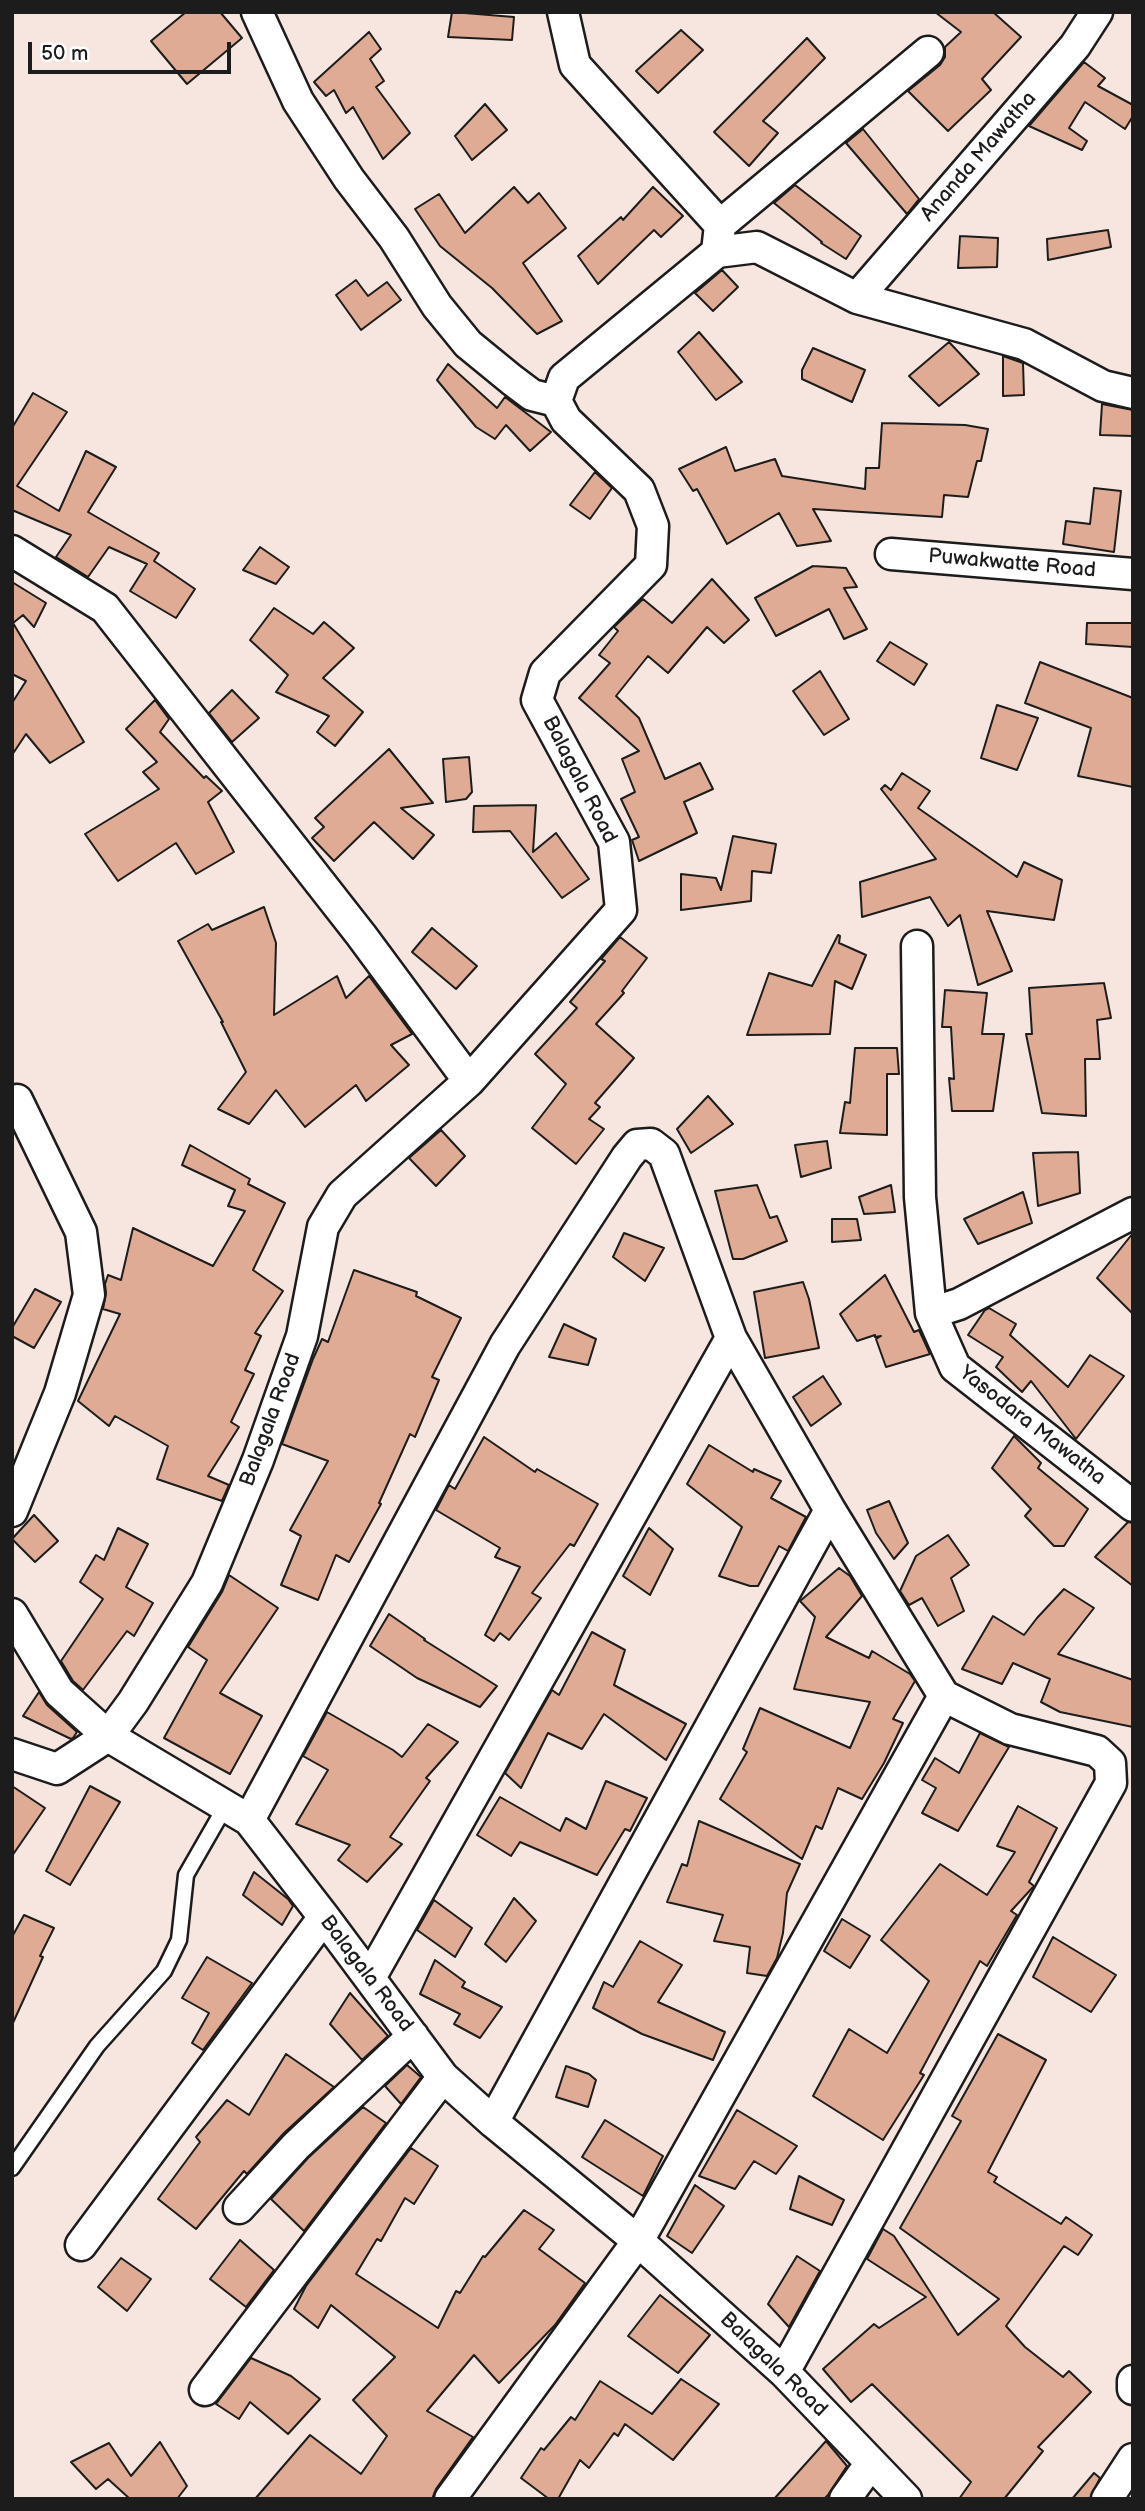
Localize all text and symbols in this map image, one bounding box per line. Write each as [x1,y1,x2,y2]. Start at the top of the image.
scale bar [32,28,234,72]
text: 50 m [41,41,88,66]
street label: Ananda Mawatha [916,87,1042,227]
street label: Puwakwatte Road [927,544,1097,584]
street label: Balagala Road [536,712,622,848]
street label: Balagala Road [235,1350,307,1490]
street label: Yasodara Mawatha [954,1361,1110,1491]
street label: Balagala Road [314,1911,418,2037]
street label: Balagala Road [714,2307,832,2423]

